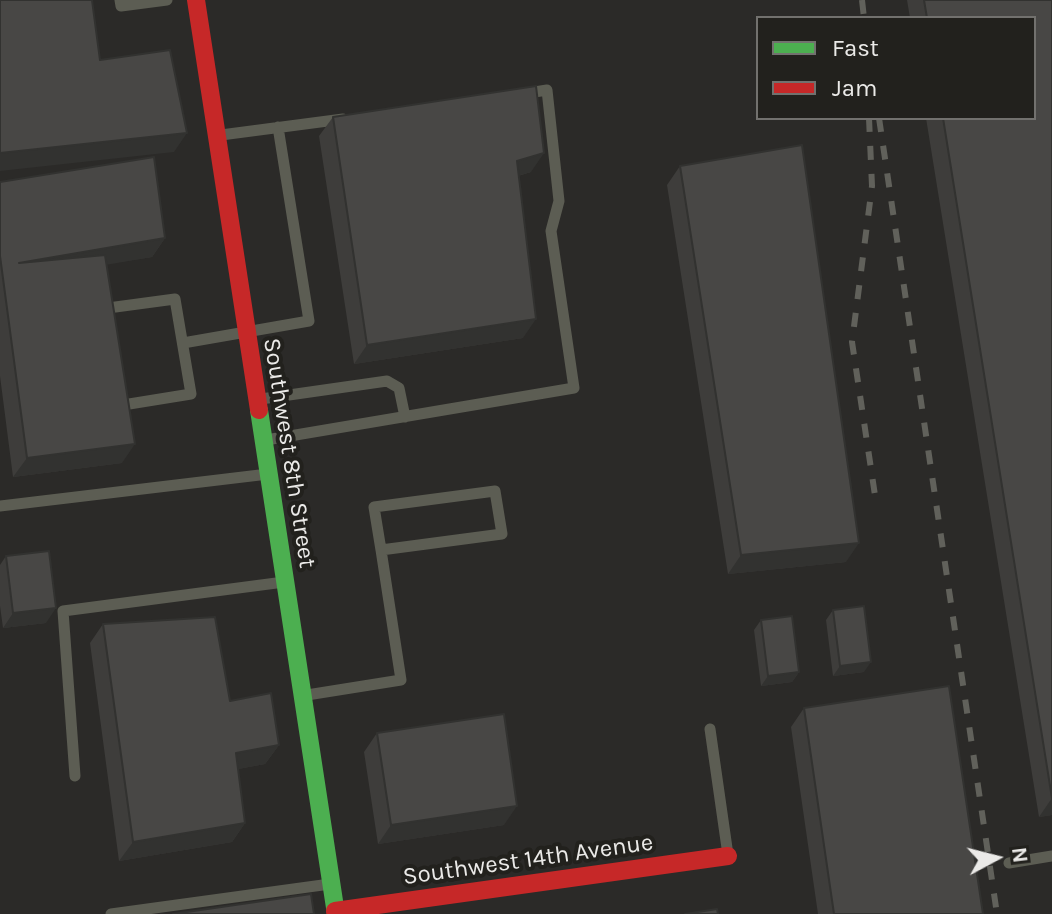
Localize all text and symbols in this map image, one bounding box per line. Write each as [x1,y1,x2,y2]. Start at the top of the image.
legend [756,16,1036,120]
text: Fast [832,34,879,62]
text: Jam [832,74,877,102]
street label: Southwest 8th Street [257,336,321,570]
north arrow [956,818,1036,898]
street label: Southwest 14th Avenue [401,828,655,892]
text: N [1006,846,1034,864]

